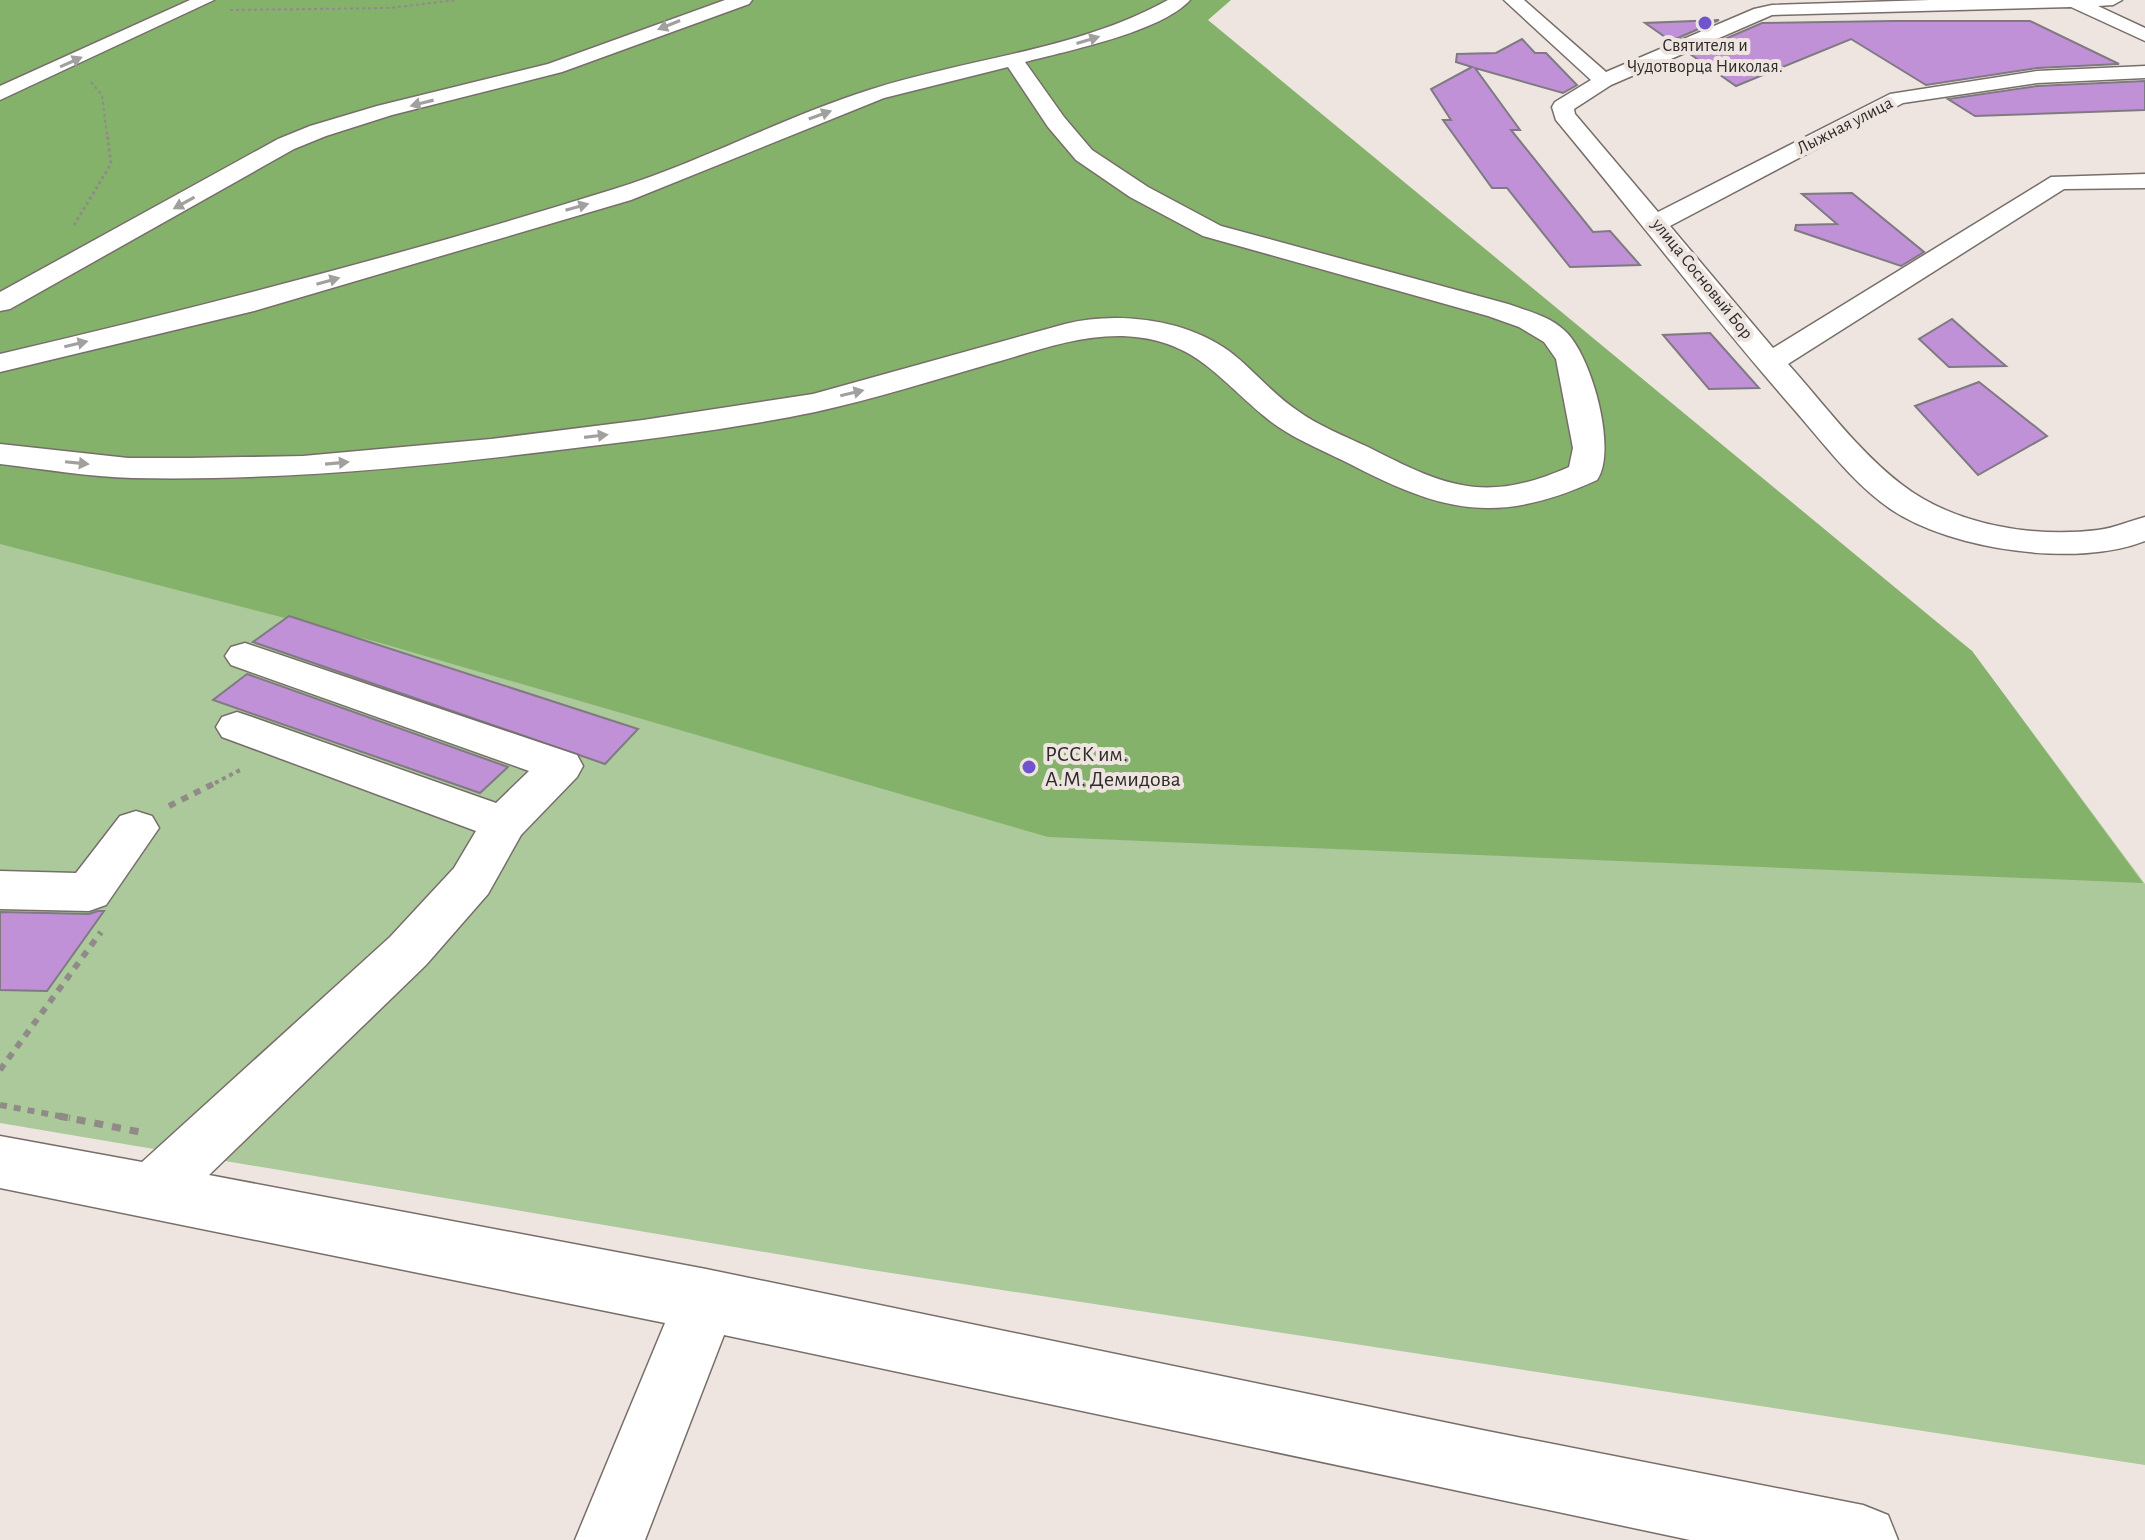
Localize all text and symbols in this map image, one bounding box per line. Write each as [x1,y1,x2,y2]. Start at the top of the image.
marker: Святителя и Чудотворца Николая. [1696,14,1714,32]
one-way arrow [657,19,681,32]
one-way arrow [1077,33,1101,46]
place label: Святителя и Чудотворца Николая. [1627,37,1783,76]
one-way arrow [60,56,83,69]
street label: Лыжная улица [1794,94,1896,158]
one-way arrow [409,97,434,109]
one-way arrow [808,108,832,121]
one-way arrow [173,195,195,209]
one-way arrow [565,201,590,213]
street label: улица Сосновый Бор [1647,215,1756,343]
one-way arrow [315,275,340,287]
one-way arrow [63,337,88,350]
one-way arrow [840,387,865,399]
one-way arrow [583,429,608,442]
one-way arrow [65,456,90,469]
one-way arrow [325,456,350,469]
place label: РССК им. А.М. Демидова [1045,743,1181,790]
marker: РССК им. А.М. Демидова [1020,758,1038,776]

